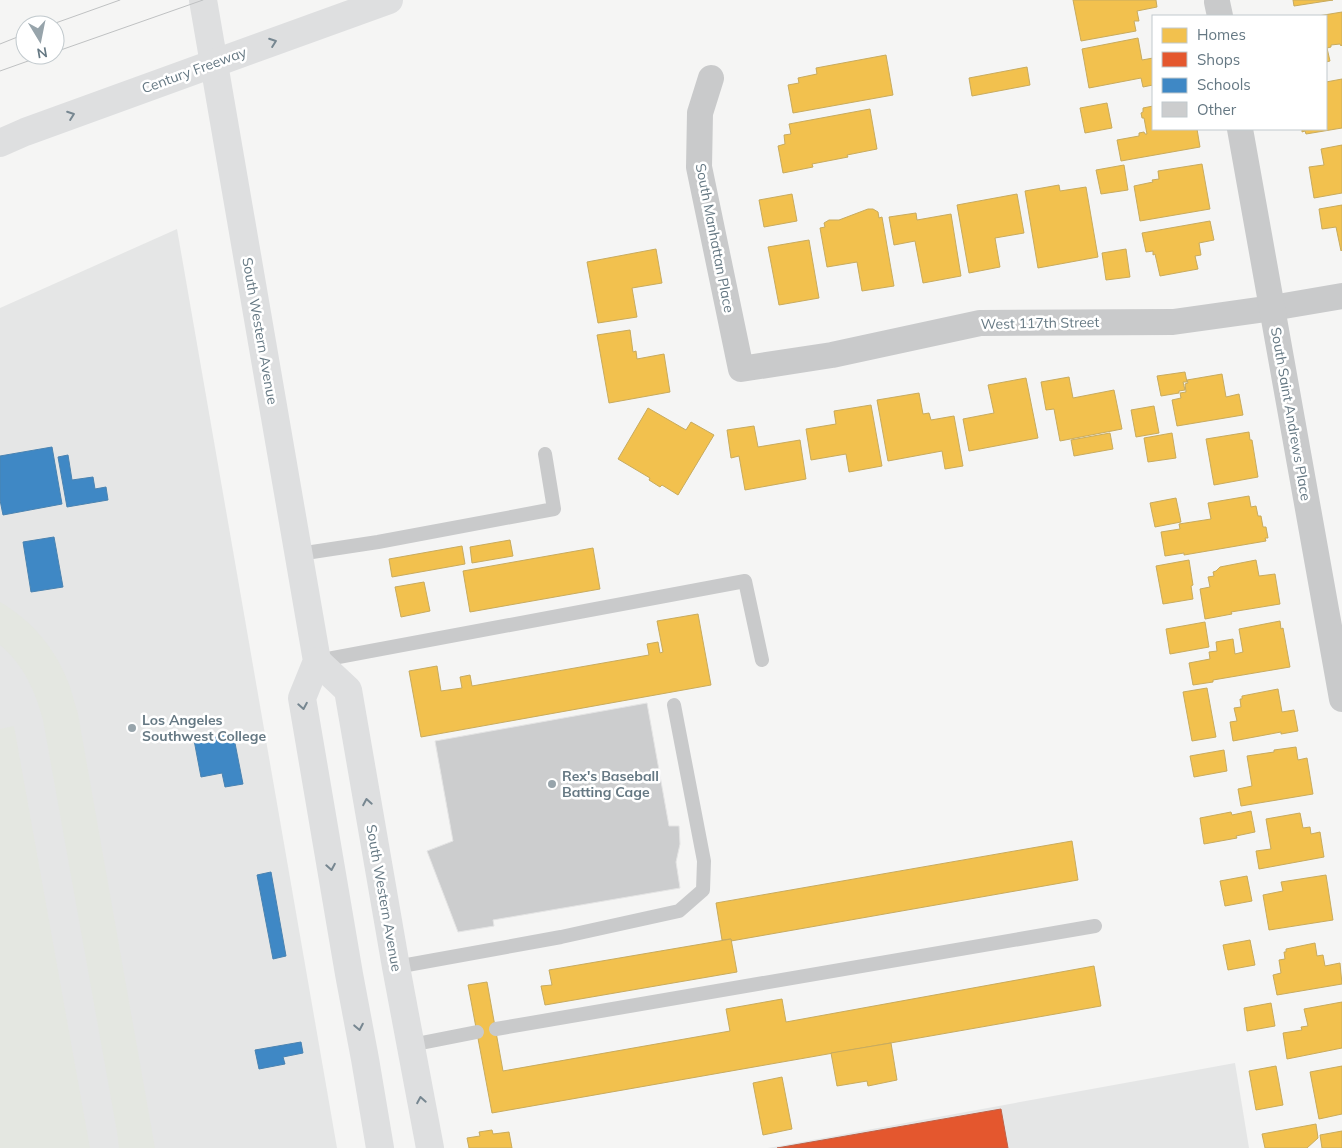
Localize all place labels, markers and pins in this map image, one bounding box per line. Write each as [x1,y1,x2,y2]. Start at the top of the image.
place label: Los Angeles Southwest College [142,711,266,745]
marker: Los Angeles Southwest College [126,722,138,734]
place label: Rex's Baseball Batting Cage [562,767,659,801]
marker: Rex's Baseball Batting Cage [546,778,558,790]

